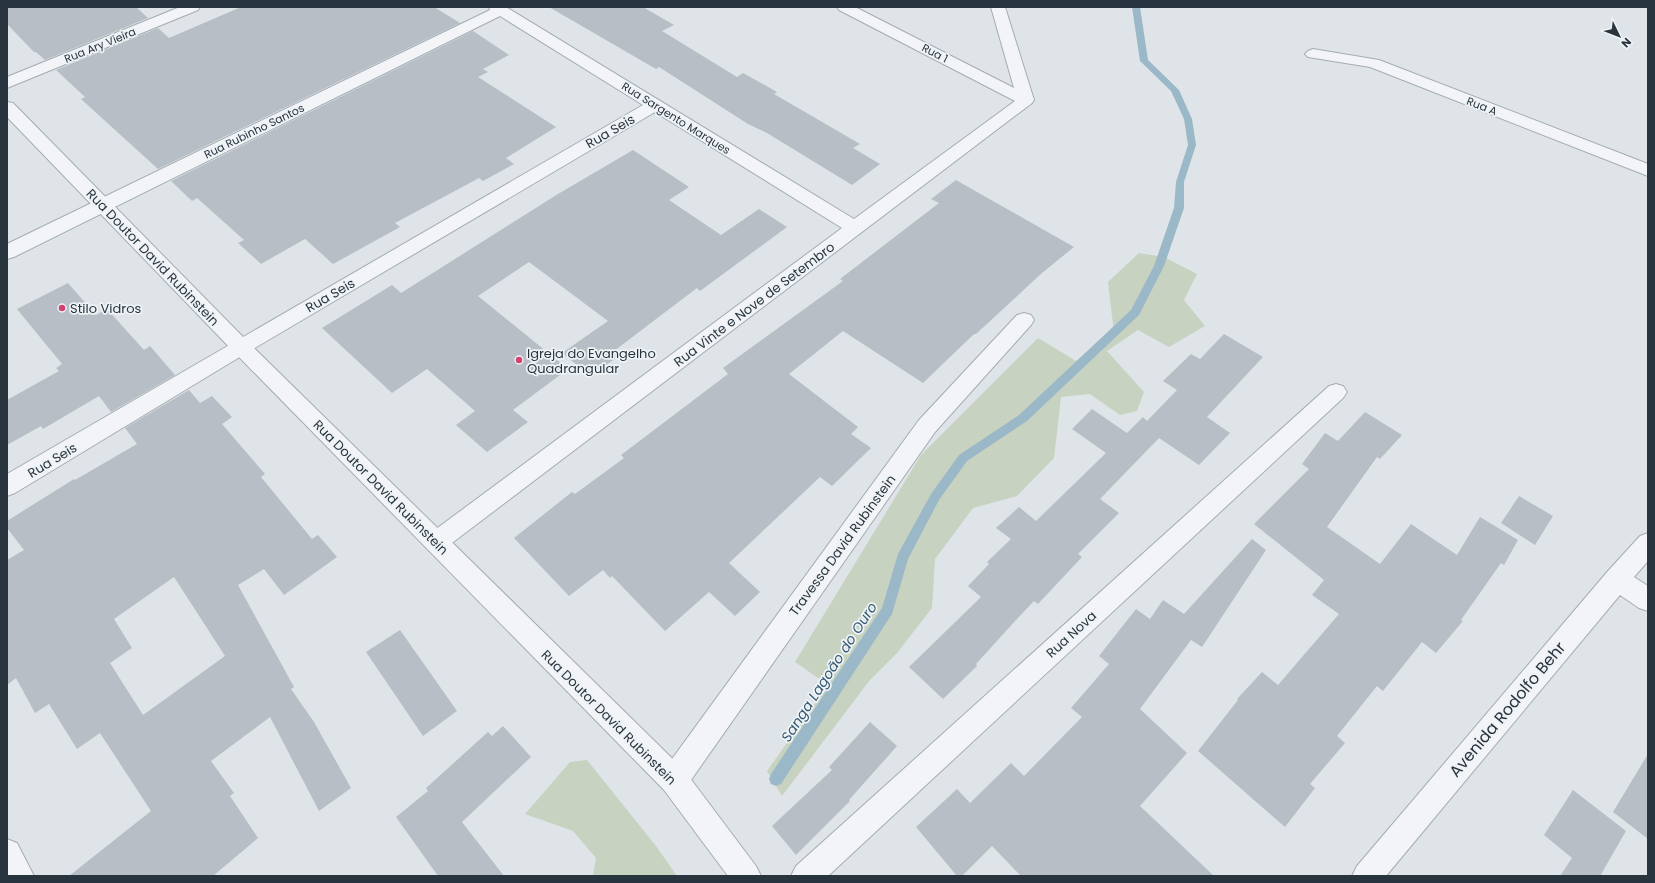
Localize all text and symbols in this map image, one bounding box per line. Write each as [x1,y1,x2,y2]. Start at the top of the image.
north arrow [1599,16,1639,56]
street label: Rua Ary Vieira [62,23,138,67]
text: N [1618,34,1635,51]
street label: Rua 1 [919,40,951,66]
street label: Rua Sargento Marques [619,78,734,158]
street label: Rua A [1464,93,1500,119]
street label: Rua Rubinho Santos [201,100,307,162]
street label: Rua Seis [582,110,639,153]
street label: Rua Doutor David Rubinstein [82,185,223,330]
street label: Rua Vinte e Nove de Setembro [670,238,839,371]
street label: Rua Seis [302,274,359,317]
place label: Stilo Vidros [70,299,141,318]
marker: Stilo Vidros [57,303,67,313]
place label: Igreja do Evangelho Quadrangular [527,344,656,378]
marker: Igreja do Evangelho Quadrangular [514,355,524,365]
street label: Rua Doutor David Rubinstein [309,416,452,559]
street label: Rua Seis [24,438,81,483]
street label: Travessa David Rubinstein [785,471,900,620]
water label: Sanga Lagoão do Ouro [776,598,882,746]
street label: Rua Nova [1042,607,1101,662]
street label: Avenida Rodolfo Behr [1444,637,1571,782]
street label: Rua Doutor David Rubinstein [537,646,680,789]

